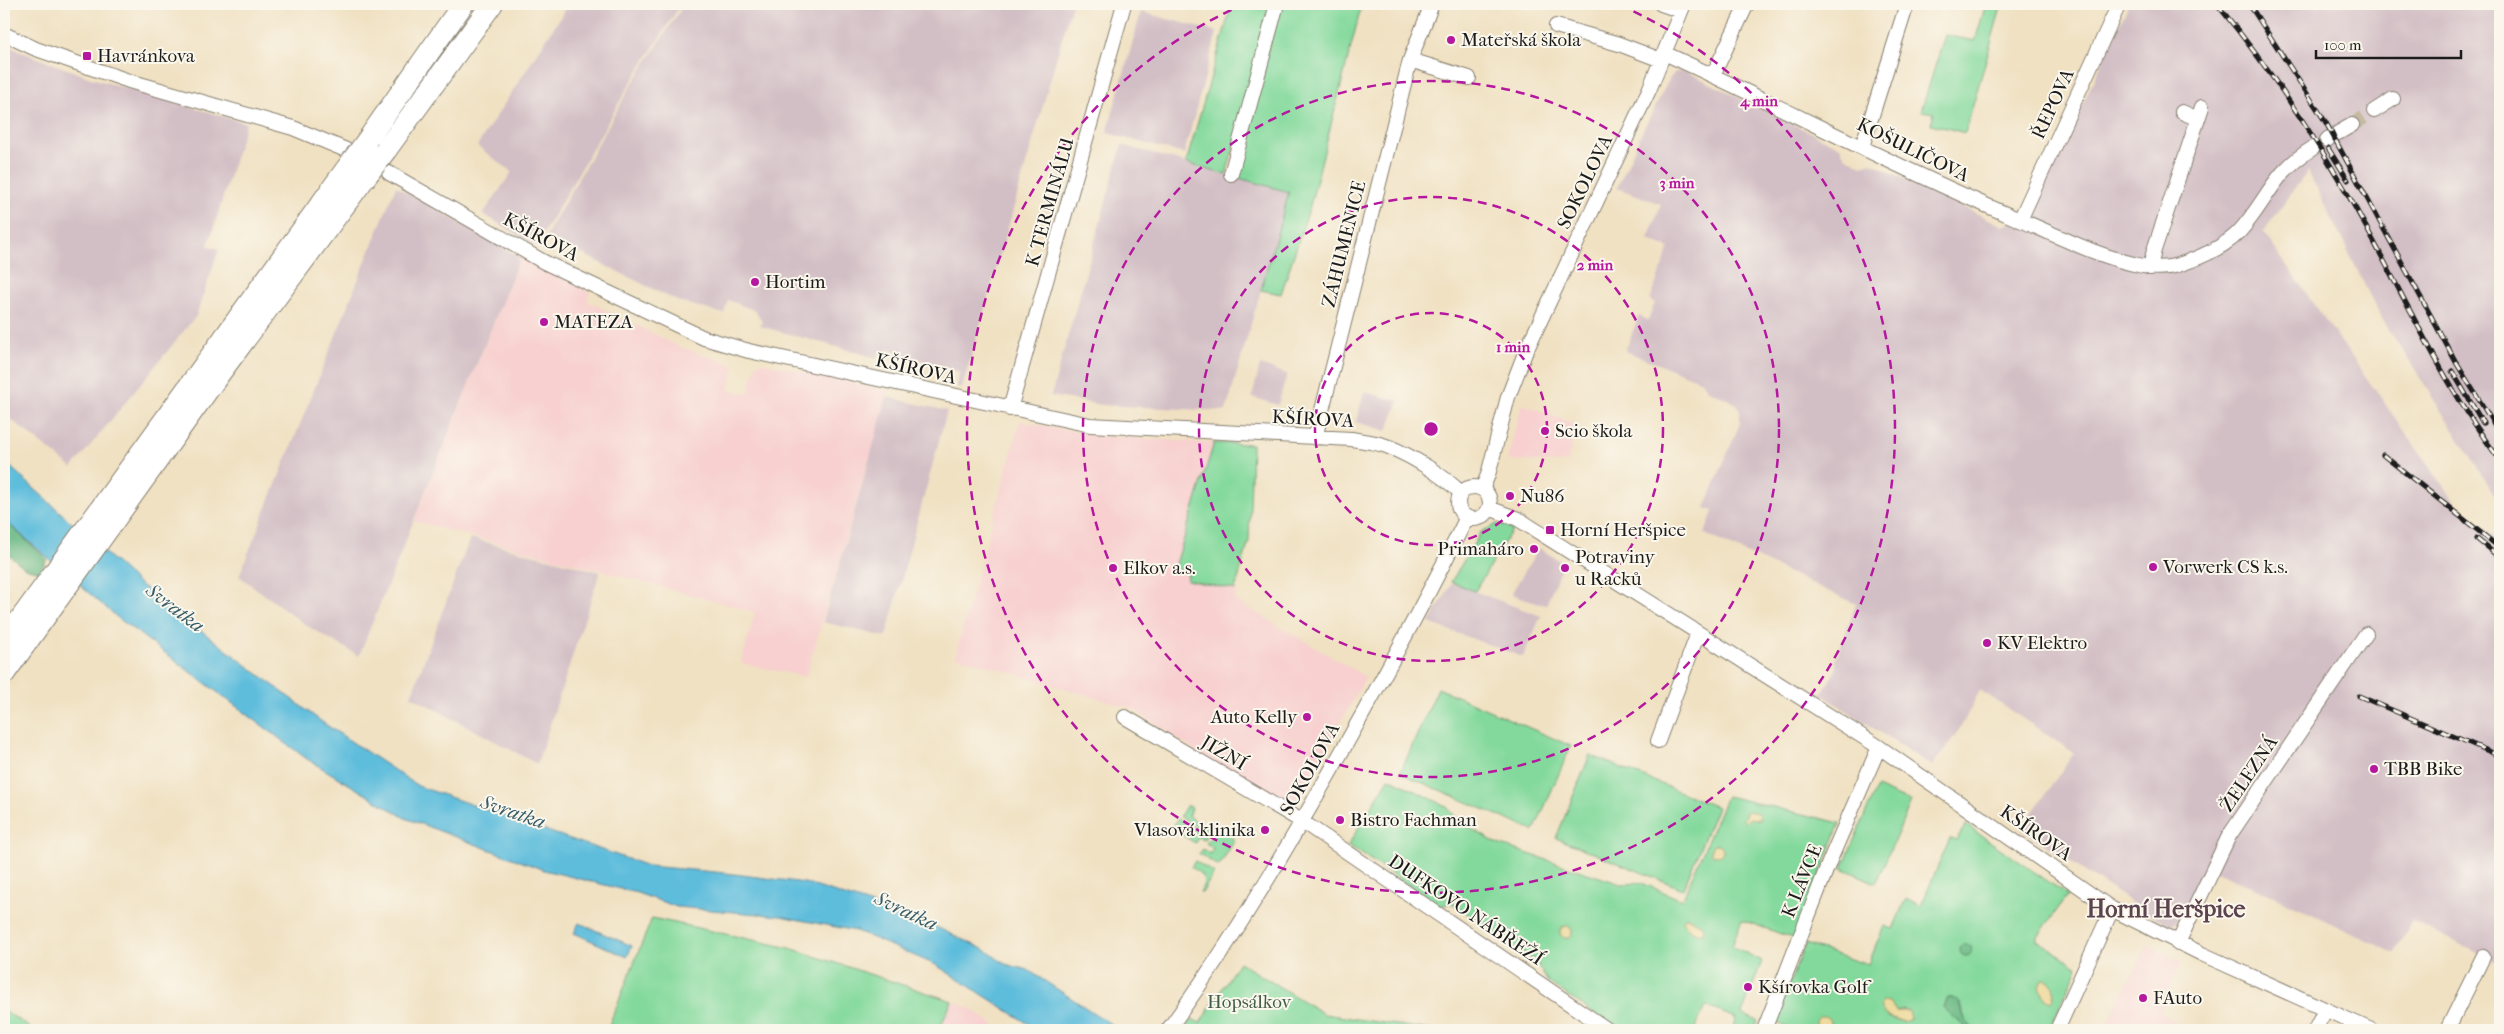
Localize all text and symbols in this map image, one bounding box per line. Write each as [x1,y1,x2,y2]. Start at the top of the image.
scale bar [2316,28,2462,60]
place label: Mateřská škola [1461,29,1581,51]
marker: Mateřská škola [1445,34,1457,46]
text: 100 m [2324,36,2362,54]
place label: Havránkova [97,45,195,67]
marker: Havránkova [81,50,93,62]
street label: ŘEPOVA [2026,64,2079,143]
text: 4 min [1739,92,1778,110]
street label: KOŠULIČOVA [1853,112,1974,187]
street label: SOKOLOVA [1553,131,1618,233]
street label: K TERMINÁLU [1021,135,1079,269]
text: 3 min [1660,174,1695,192]
street label: ZÁHUMENICE [1318,178,1370,310]
street label: KŠÍROVA [499,207,584,266]
text: 2 min [1577,256,1614,274]
place label: Hortim [765,271,826,293]
marker: Hortim [749,276,761,288]
place label: MATEZA [554,311,634,333]
marker: MATEZA [538,316,550,328]
text: 1 min [1496,338,1530,356]
street label: KŠÍROVA [873,348,959,389]
street label: KŠÍROVA [1271,405,1355,432]
centre of rings [1422,420,1440,438]
place label: Scio škola [1555,420,1633,442]
marker: Scio škola [1539,425,1551,437]
place label: Nu86 [1520,485,1565,507]
marker: Nu86 [1504,490,1516,502]
place label: Horní Heršpice [1560,519,1686,541]
marker: Horní Heršpice [1544,524,1556,536]
place label: Primaháro [1437,538,1524,560]
marker: Primaháro [1528,543,1540,555]
place label: Potraviny u Racků [1574,546,1655,590]
place label: Vorwerk CS k.s. [2162,556,2288,578]
place label: Elkov a.s. [1123,557,1196,579]
marker: Vorwerk CS k.s. [2147,561,2159,573]
marker: Elkov a.s. [1107,562,1119,574]
marker: Potraviny u Racků [1559,562,1571,574]
water label: Svratka [141,578,209,637]
place label: KV Elektro [1997,632,2087,654]
marker: KV Elektro [1981,637,1993,649]
place label: Auto Kelly [1210,706,1298,728]
marker: Auto Kelly [1301,711,1313,723]
street label: SOKOLOVA [1276,718,1345,819]
street label: JIŽNÍ [1196,729,1252,775]
street label: ŽELEZNÁ [2215,731,2283,816]
place label: TBB Bike [2384,758,2462,780]
marker: TBB Bike [2368,763,2380,775]
water label: Svratka [477,790,548,834]
street label: KŠÍROVA [1996,800,2077,866]
place label: Bistro Fachman [1350,809,1477,831]
marker: Bistro Fachman [1334,814,1346,826]
place label: Vlasová klinika [1133,819,1255,841]
marker: Vlasová klinika [1259,824,1271,836]
street label: K LÁVCE [1777,841,1827,921]
street label: DUFKOVO NÁBŘEŽÍ [1384,849,1549,970]
water label: Svratka [870,886,941,936]
district label: Horní Heršpice [2087,895,2246,923]
place label: Kšírovka Golf [1758,976,1872,998]
marker: Kšírovka Golf [1742,981,1754,993]
place label: FAuto [2153,987,2202,1009]
park label: Hopsálkov [1207,991,1291,1013]
marker: FAuto [2137,992,2149,1004]

